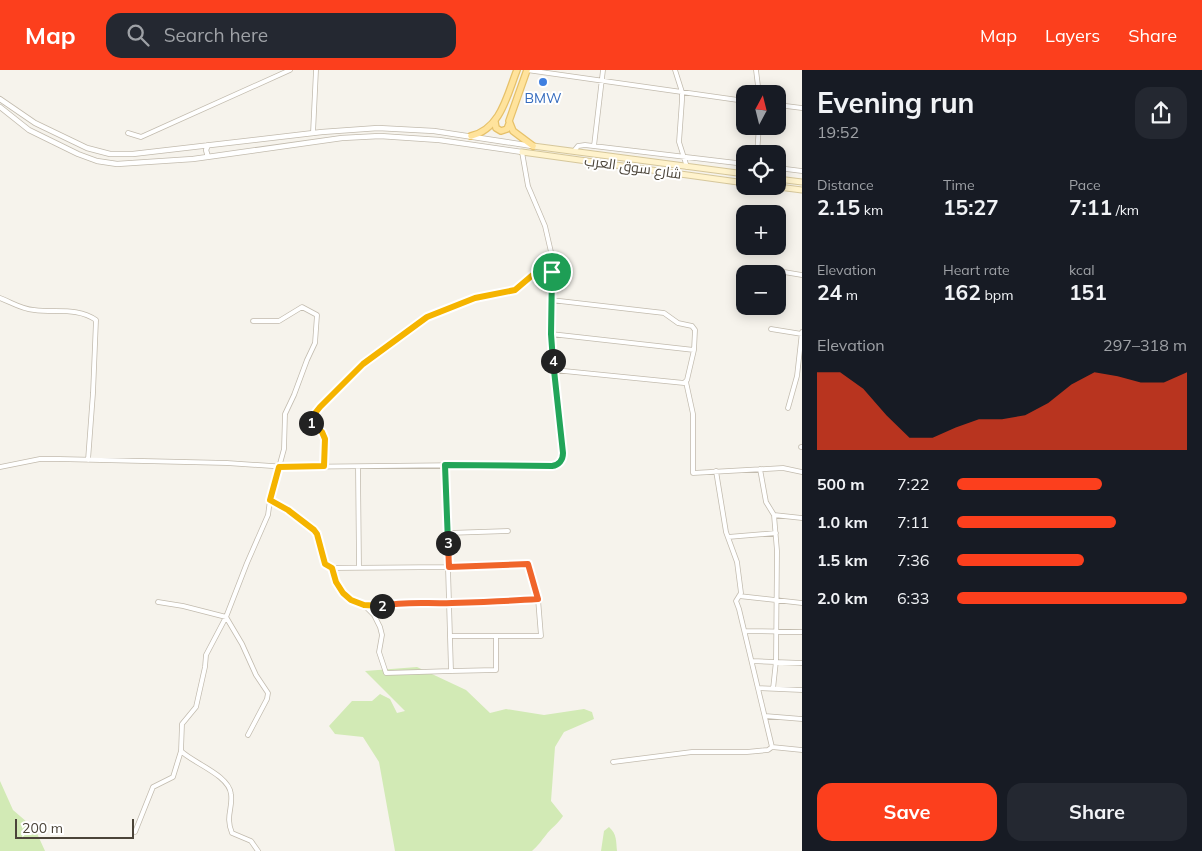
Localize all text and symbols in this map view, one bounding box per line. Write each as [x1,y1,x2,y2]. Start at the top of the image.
search box [106,13,456,58]
text: Map [25,20,76,50]
icon: search [124,21,152,49]
text: Search here [164,23,268,47]
text: Map [980,24,1017,47]
text: Layers [1045,24,1100,47]
text: Share [1128,24,1177,47]
marker: BMW [537,76,549,88]
north arrow [736,85,786,135]
map controls [736,85,786,315]
text: Evening run [817,85,974,120]
button: share [1135,87,1187,139]
place label: BMW [524,89,562,107]
text: 19:52 [817,122,859,142]
button: locate [736,145,786,195]
street label: شارع سوق العرب [583,151,683,183]
text: Distance [817,176,874,194]
text: Time [943,176,975,194]
text: Pace [1069,176,1101,194]
text: 2.15 [817,194,860,220]
text: 15:27 [943,194,999,220]
text: 7:11 [1069,194,1112,220]
text: km [860,201,883,219]
text: /km [1112,201,1139,219]
button: + [736,205,786,255]
pin [531,251,573,293]
icon: arrive [538,258,566,286]
text: Elevation [817,261,876,279]
text: Heart rate [943,261,1010,279]
text: kcal [1069,261,1095,279]
button: − [736,265,786,315]
text: 24 [817,279,842,305]
text: 162 [943,279,981,305]
text: 151 [1069,279,1107,305]
text: m [842,286,858,304]
text: bpm [981,286,1014,304]
text: Elevation [817,335,885,355]
text: 297–318 m [1103,335,1187,355]
pin: 4 [540,348,566,374]
text: 4 [549,352,558,370]
pin: 1 [298,410,324,436]
text: 1 [307,414,316,432]
text: 500 m [817,474,865,494]
text: 7:22 [897,474,929,494]
text: 1.0 km [817,512,868,532]
text: 7:11 [897,512,929,532]
pin: 3 [436,530,460,556]
text: 3 [444,534,453,552]
text: 1.5 km [817,550,868,570]
text: 7:36 [897,550,929,570]
text: 2.0 km [817,588,868,608]
text: 6:33 [897,588,929,608]
pin: 2 [370,594,394,618]
text: 2 [378,597,387,615]
button: Save [817,783,997,841]
button: Share [1007,783,1187,841]
scale bar [15,816,134,839]
text: 200 m [22,819,63,837]

